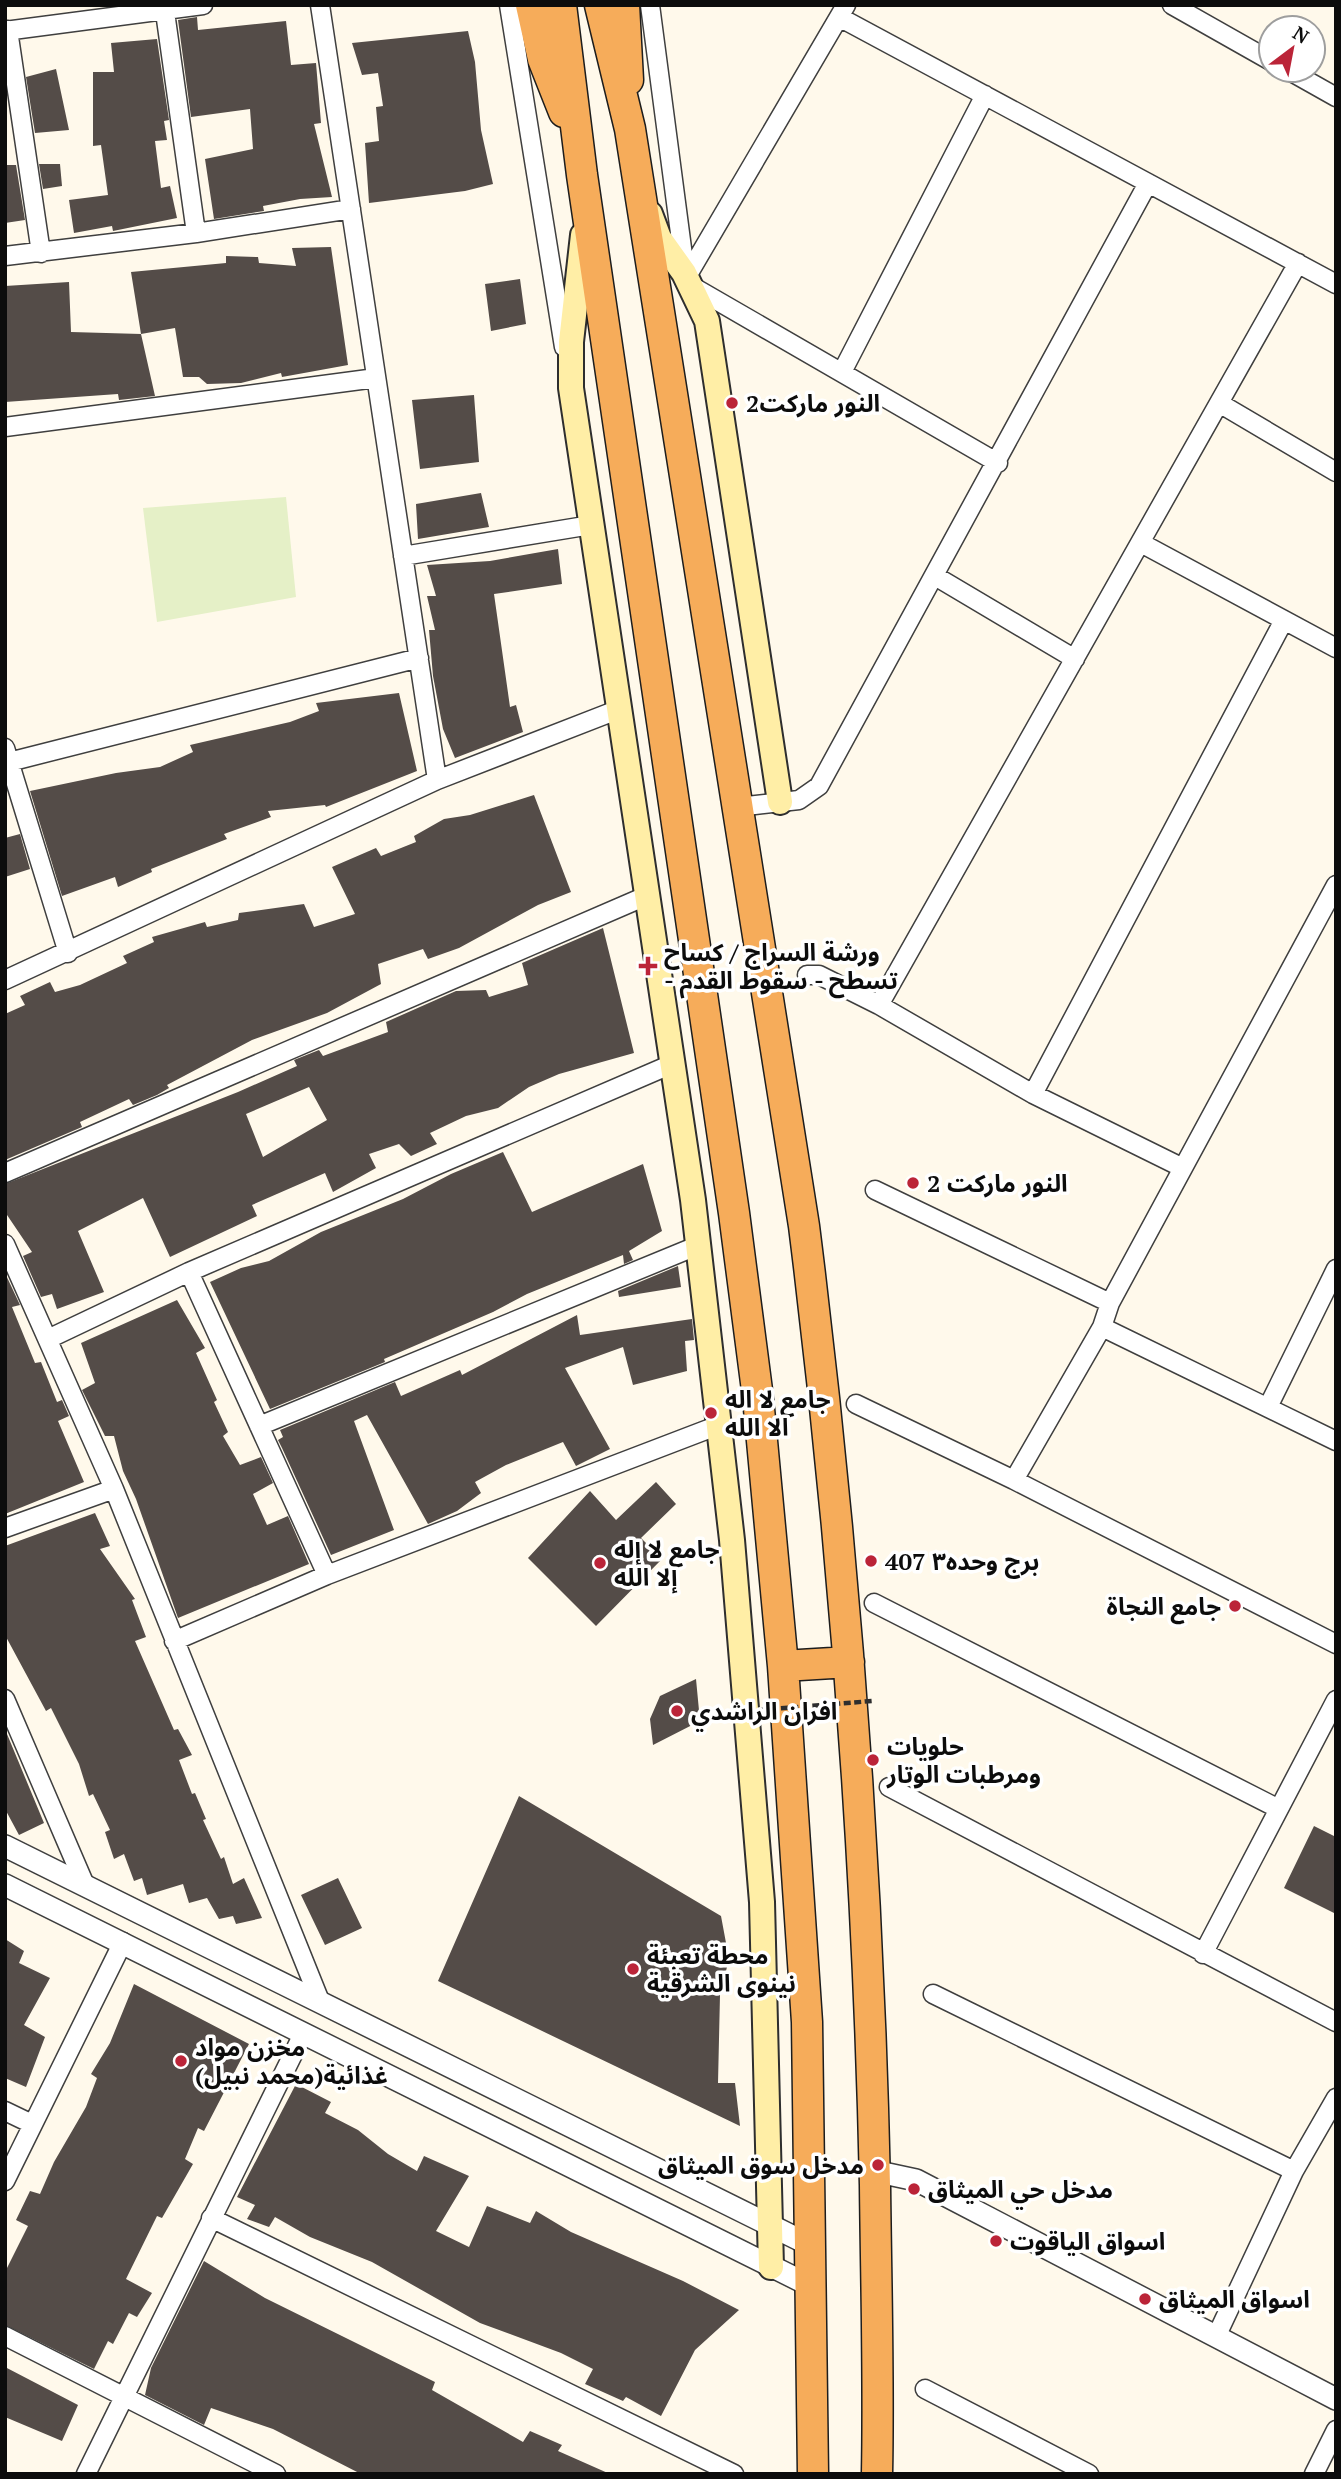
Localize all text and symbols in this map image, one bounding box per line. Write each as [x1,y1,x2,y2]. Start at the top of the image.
north arrow [1257,14,1327,84]
text: N [1289,20,1315,49]
place label: النور ماركت2 [746,387,880,419]
marker: النور ماركت2 [724,395,740,411]
place label: ورشة السراج / كساح - تسطح - سقوط القدم [664,936,898,999]
marker: ورشة السراج / كساح - تسطح - سقوط القدم [638,956,658,976]
place label: النور ماركت 2 [927,1167,1068,1199]
marker: النور ماركت 2 [905,1175,921,1191]
place label: جامع لا اله الا الله [725,1383,831,1443]
marker: جامع لا اله الا الله [703,1405,719,1421]
place label: جامع لا إله إلا الله [614,1533,719,1594]
place label: برج وحده٣ 407 [885,1545,1039,1579]
marker: برج وحده٣ 407 [863,1553,879,1569]
marker: جامع لا إله إلا الله [592,1555,608,1571]
place label: جامع النجاة [1107,1590,1221,1625]
marker: جامع النجاة [1227,1598,1243,1614]
place label: افران الراشدي [691,1695,837,1732]
marker: افران الراشدي [669,1703,685,1719]
place label: حلويات ومرطبات الوتار [886,1730,1041,1790]
marker: حلويات ومرطبات الوتار [865,1752,881,1768]
place label: محطة تعبئة نينوى الشرقية [647,1939,796,1999]
marker: محطة تعبئة نينوى الشرقية [625,1961,641,1977]
place label: مخزن مواد غذائية(محمد نبيل) [195,2031,388,2091]
marker: مخزن مواد غذائية(محمد نبيل) [173,2053,189,2069]
place label: مدخل سوق الميثاق [658,2149,864,2181]
marker: مدخل سوق الميثاق [870,2157,886,2173]
place label: مدخل حي الميثاق [928,2173,1113,2210]
marker: مدخل حي الميثاق [906,2181,922,2197]
place label: اسواق الياقوت [1010,2225,1165,2257]
marker: اسواق الياقوت [988,2233,1004,2249]
place label: اسواق الميثاق [1159,2283,1310,2315]
marker: اسواق الميثاق [1137,2291,1153,2307]

